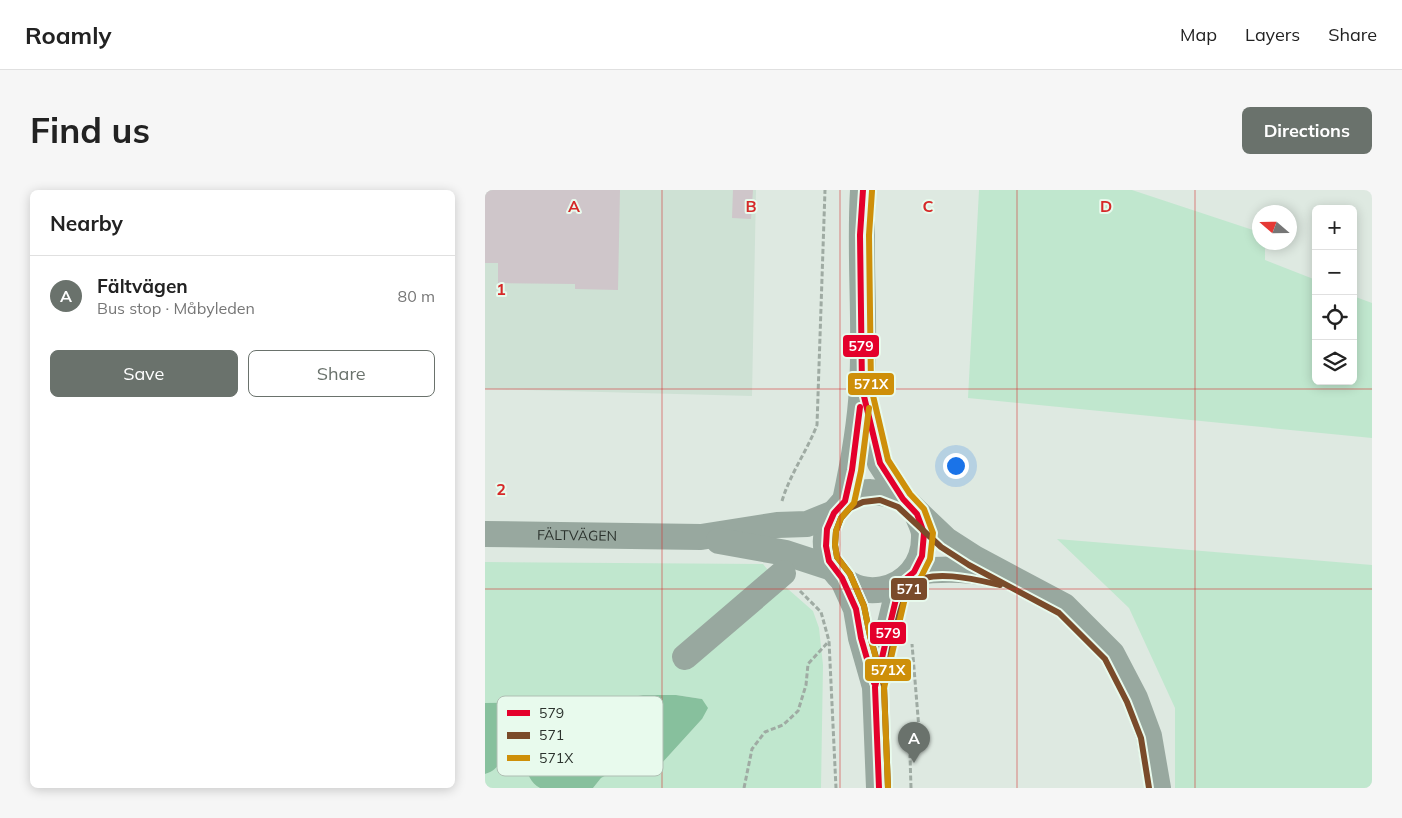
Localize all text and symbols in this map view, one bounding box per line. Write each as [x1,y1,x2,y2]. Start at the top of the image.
text: Roamly [25,20,112,50]
text: Map [1180,23,1217,46]
text: Layers [1245,23,1300,46]
text: Share [1328,23,1377,46]
button: Directions [1242,107,1372,154]
text: Find us [30,108,150,152]
text: A [568,196,580,216]
text: B [745,196,757,216]
text: C [923,196,934,216]
text: D [1100,196,1112,216]
north arrow [1252,205,1297,250]
map controls [1312,205,1357,385]
button: + [1312,205,1357,250]
text: Nearby [50,210,123,236]
button: − [1312,250,1357,295]
text: Fältvägen [97,274,188,298]
text: 1 [496,279,506,299]
text: A [60,286,72,306]
text: 80 m [398,286,435,306]
button: locate [1312,295,1357,340]
text: Bus stop · Måbyleden [97,298,255,318]
line badge: 579 [842,334,880,358]
text: 579 [848,337,874,355]
button: layers [1312,340,1357,385]
button: Save [50,350,238,397]
button: Share [248,350,435,397]
line badge: 571X [847,372,895,396]
text: 571X [854,375,889,393]
your location [943,453,969,479]
text: 2 [496,479,506,499]
street label: FÄLTVÄGEN [537,526,617,545]
line badge: 571 [890,577,928,601]
text: 571 [896,580,922,598]
line badge: 579 [869,621,907,645]
text: 579 [875,624,901,642]
line badge: 571X [864,658,912,682]
text: 571X [871,661,906,679]
legend [497,696,663,776]
text: 579 [539,704,564,722]
pin: A [898,722,930,763]
text: 571 [539,726,564,744]
text: 571X [539,749,573,767]

